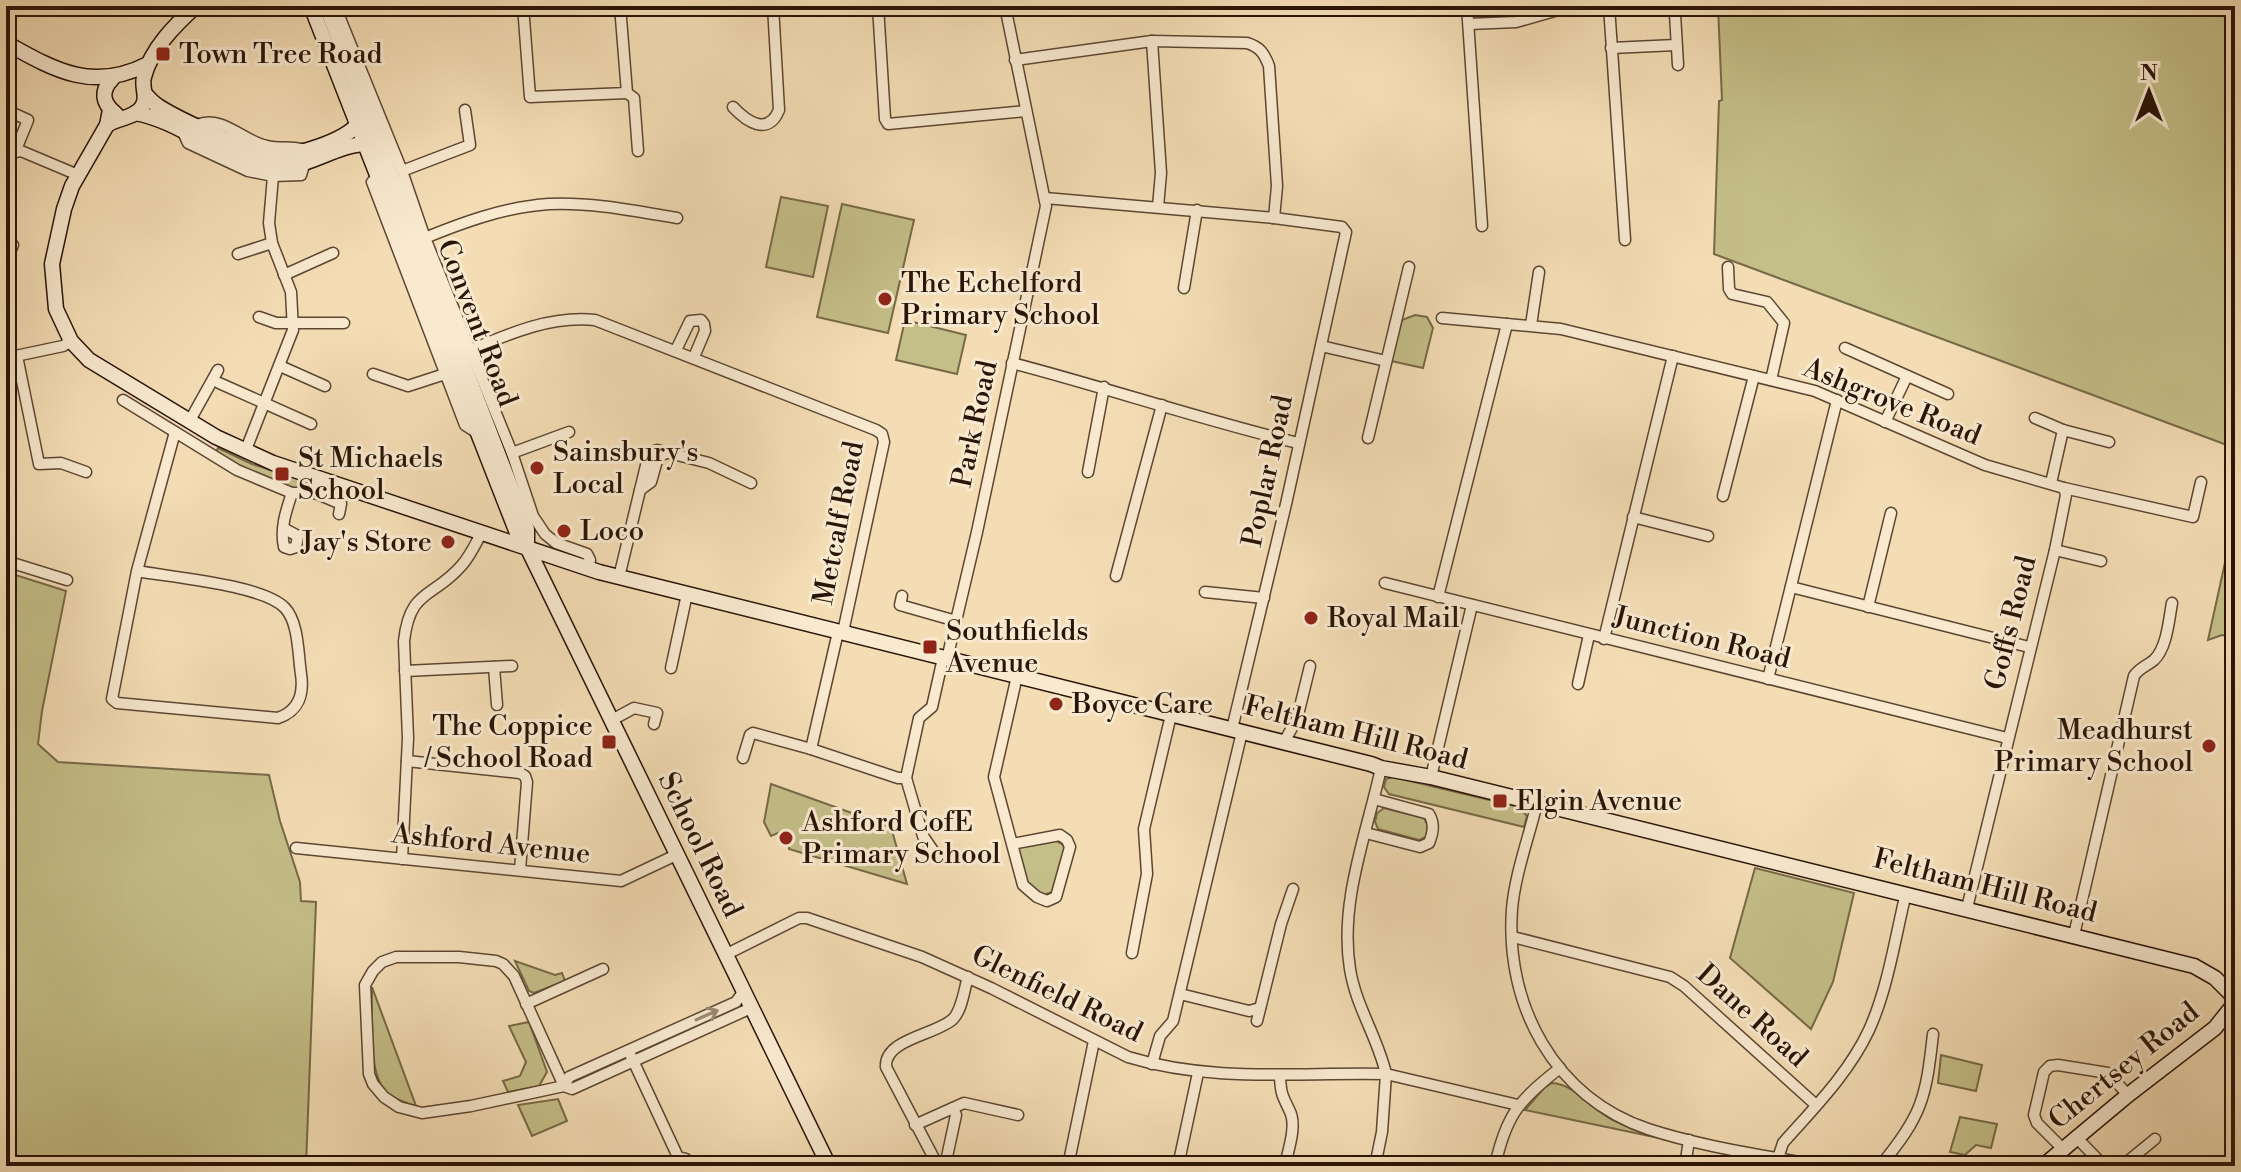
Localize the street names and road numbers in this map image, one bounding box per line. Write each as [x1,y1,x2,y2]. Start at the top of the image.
street label: Convent Road [429,234,525,412]
street label: Ashgrove Road [1797,350,1986,454]
street label: Park Road [944,357,1006,491]
street label: Poplar Road [1235,392,1301,550]
street label: Metcalf Road [806,438,872,608]
street label: Goffs Road [1977,552,2045,694]
street label: Junction Road [1609,599,1794,677]
street label: Feltham Hill Road [1241,688,1472,778]
street label: School Road [650,767,750,923]
street label: Ashford Avenue [389,816,592,872]
street label: Feltham Hill Road [1870,841,2101,931]
street label: Glenfield Road [966,938,1148,1051]
street label: Dane Road [1689,957,1815,1075]
street label: Chertsey Road [2042,995,2206,1137]

